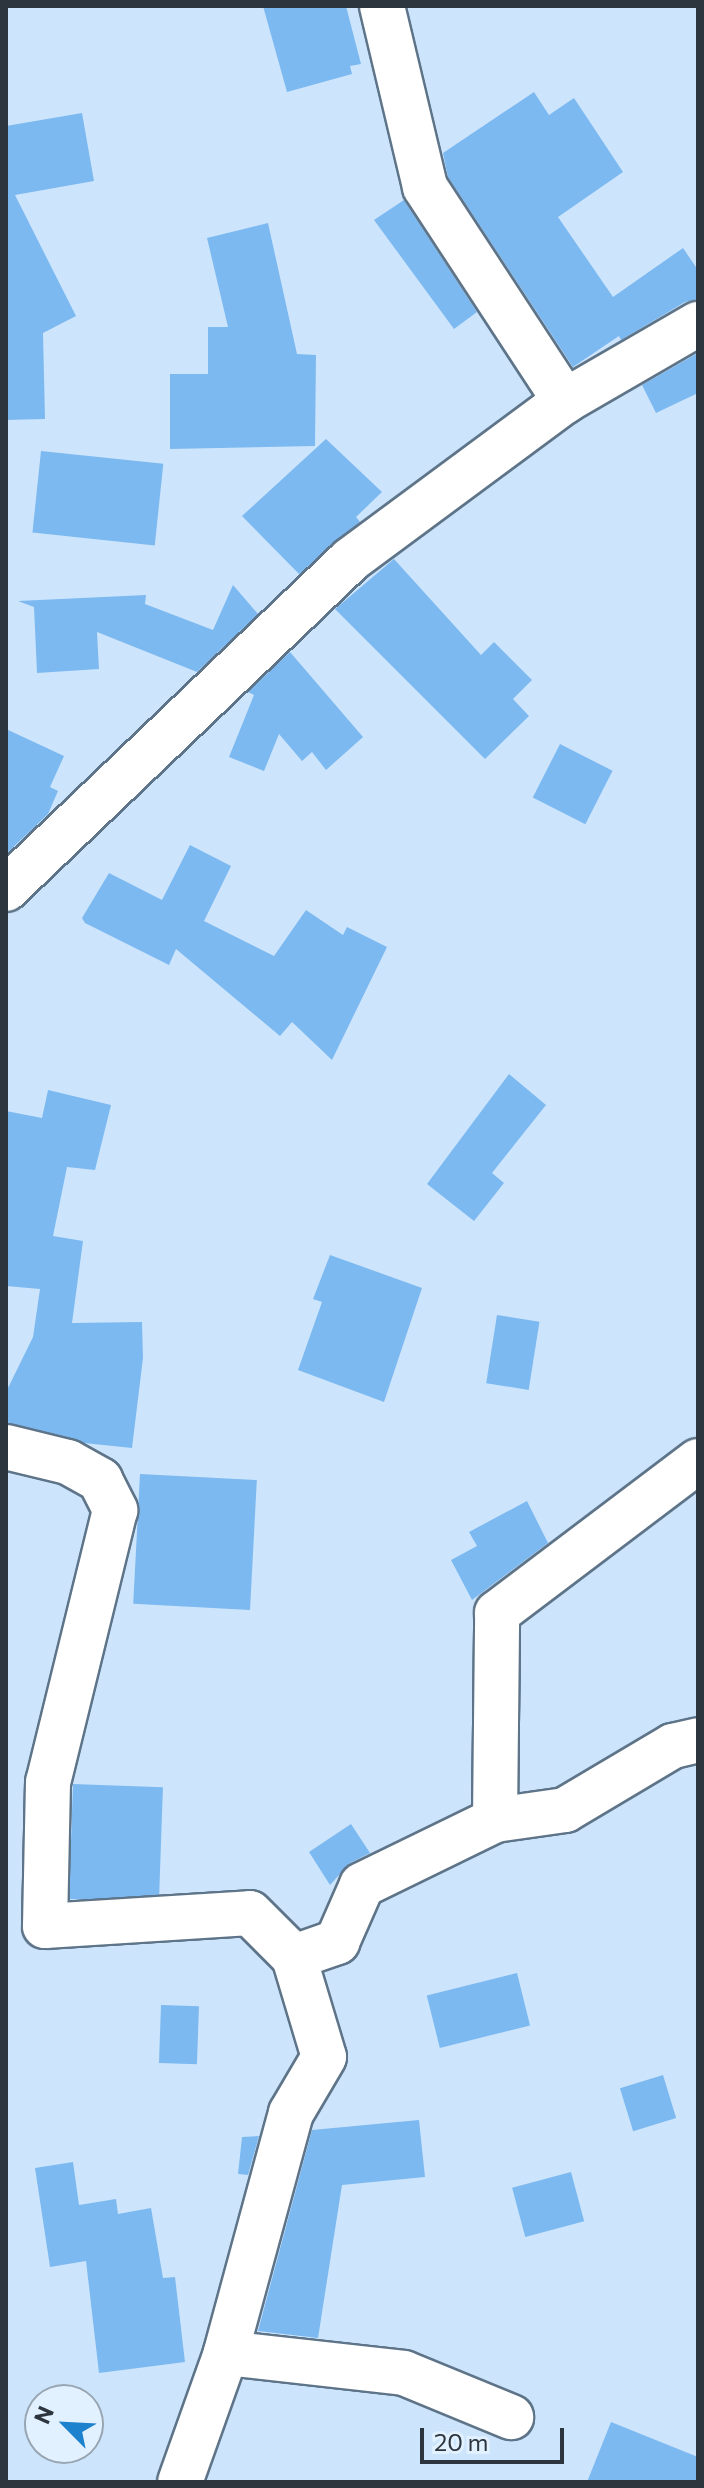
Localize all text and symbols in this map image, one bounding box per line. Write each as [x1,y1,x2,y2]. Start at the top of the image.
north arrow [24,2384,104,2464]
text: N [28,2402,59,2428]
scale bar [424,2412,568,2462]
text: 20 m [434,2427,488,2456]

